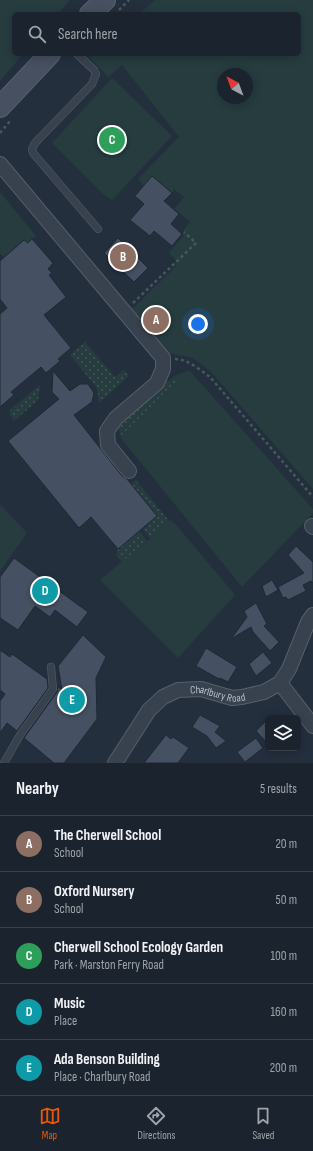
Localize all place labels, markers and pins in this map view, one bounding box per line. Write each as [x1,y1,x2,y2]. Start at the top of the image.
pin: C [99,125,125,155]
pin: B [110,242,136,272]
pin: A [143,305,169,335]
pin: D [32,576,58,606]
pin: E [59,685,85,715]

